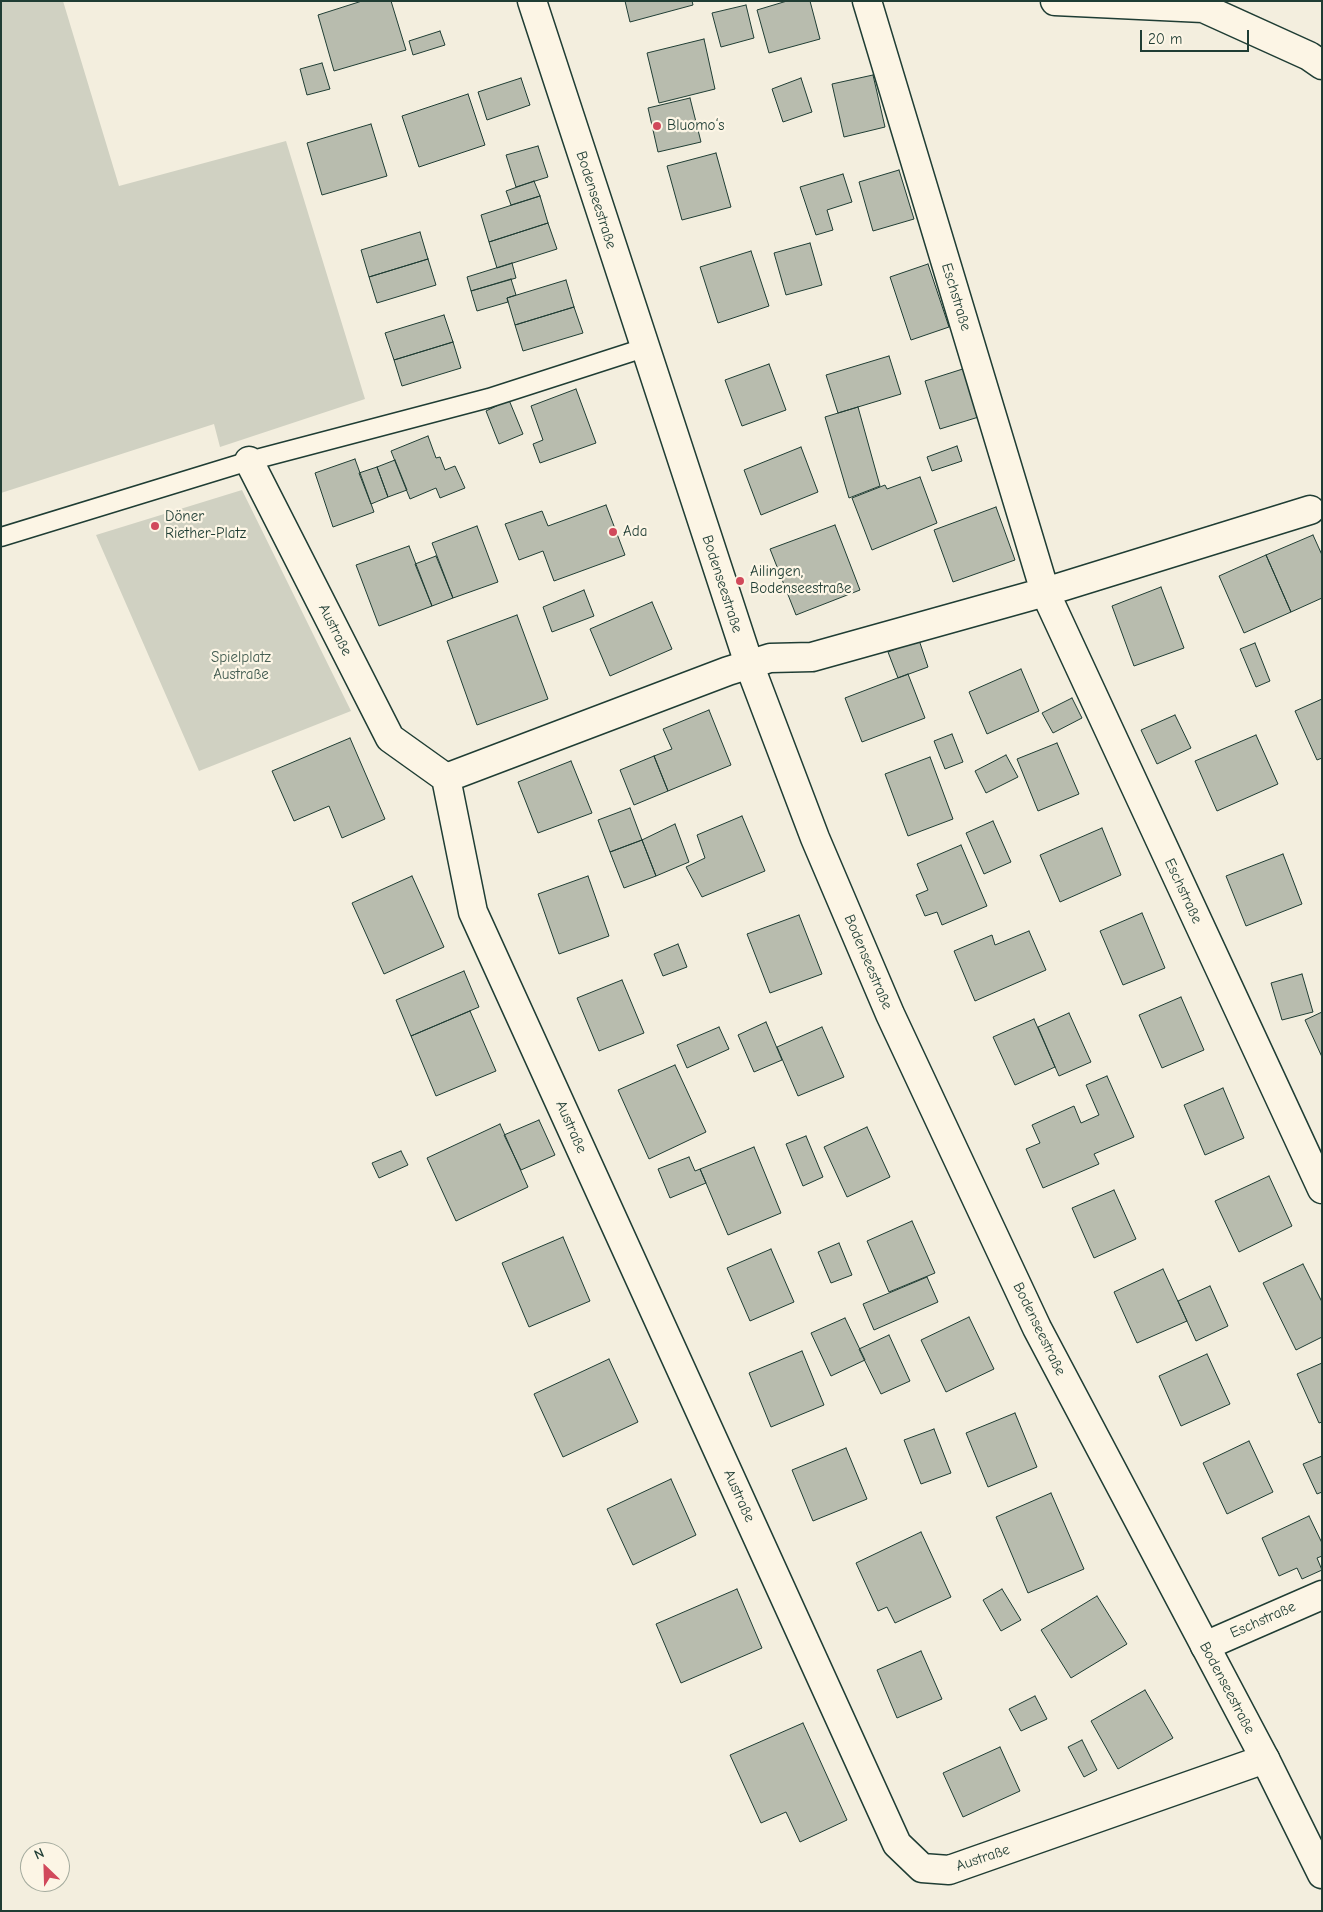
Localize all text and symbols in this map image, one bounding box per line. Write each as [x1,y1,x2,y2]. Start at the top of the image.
scale bar [1143,20,1252,52]
text: 20 m [1148,30,1182,48]
place label: Bluomo‘s [667,117,725,135]
marker: Bluomo‘s [651,120,663,132]
street label: Bodenseestraße [572,149,620,251]
street label: Eschstraße [937,261,975,333]
place label: Döner Riether-Platz [165,508,246,543]
marker: Döner Riether-Platz [149,520,161,532]
place label: Ada [623,523,647,541]
marker: Ada [607,526,619,538]
street label: Bodenseestraße [698,533,746,635]
place label: Ailingen, Bodenseestraße [750,563,852,598]
marker: Ailingen, Bodenseestraße [734,575,746,587]
street label: Austraße [314,601,356,659]
park label: Spielplatz Austraße [211,649,271,684]
street label: Eschstraße [1160,856,1206,926]
street label: Bodenseestraße [840,912,896,1012]
street label: Austraße [551,1098,591,1156]
street label: Bodenseestraße [1009,1279,1069,1379]
street label: Austraße [719,1467,759,1525]
street label: Eschstraße [1227,1598,1299,1642]
street label: Bodenseestraße [1195,1639,1259,1737]
street label: Austraße [954,1840,1012,1876]
north arrow [20,1842,70,1892]
text: N [31,1844,47,1863]

